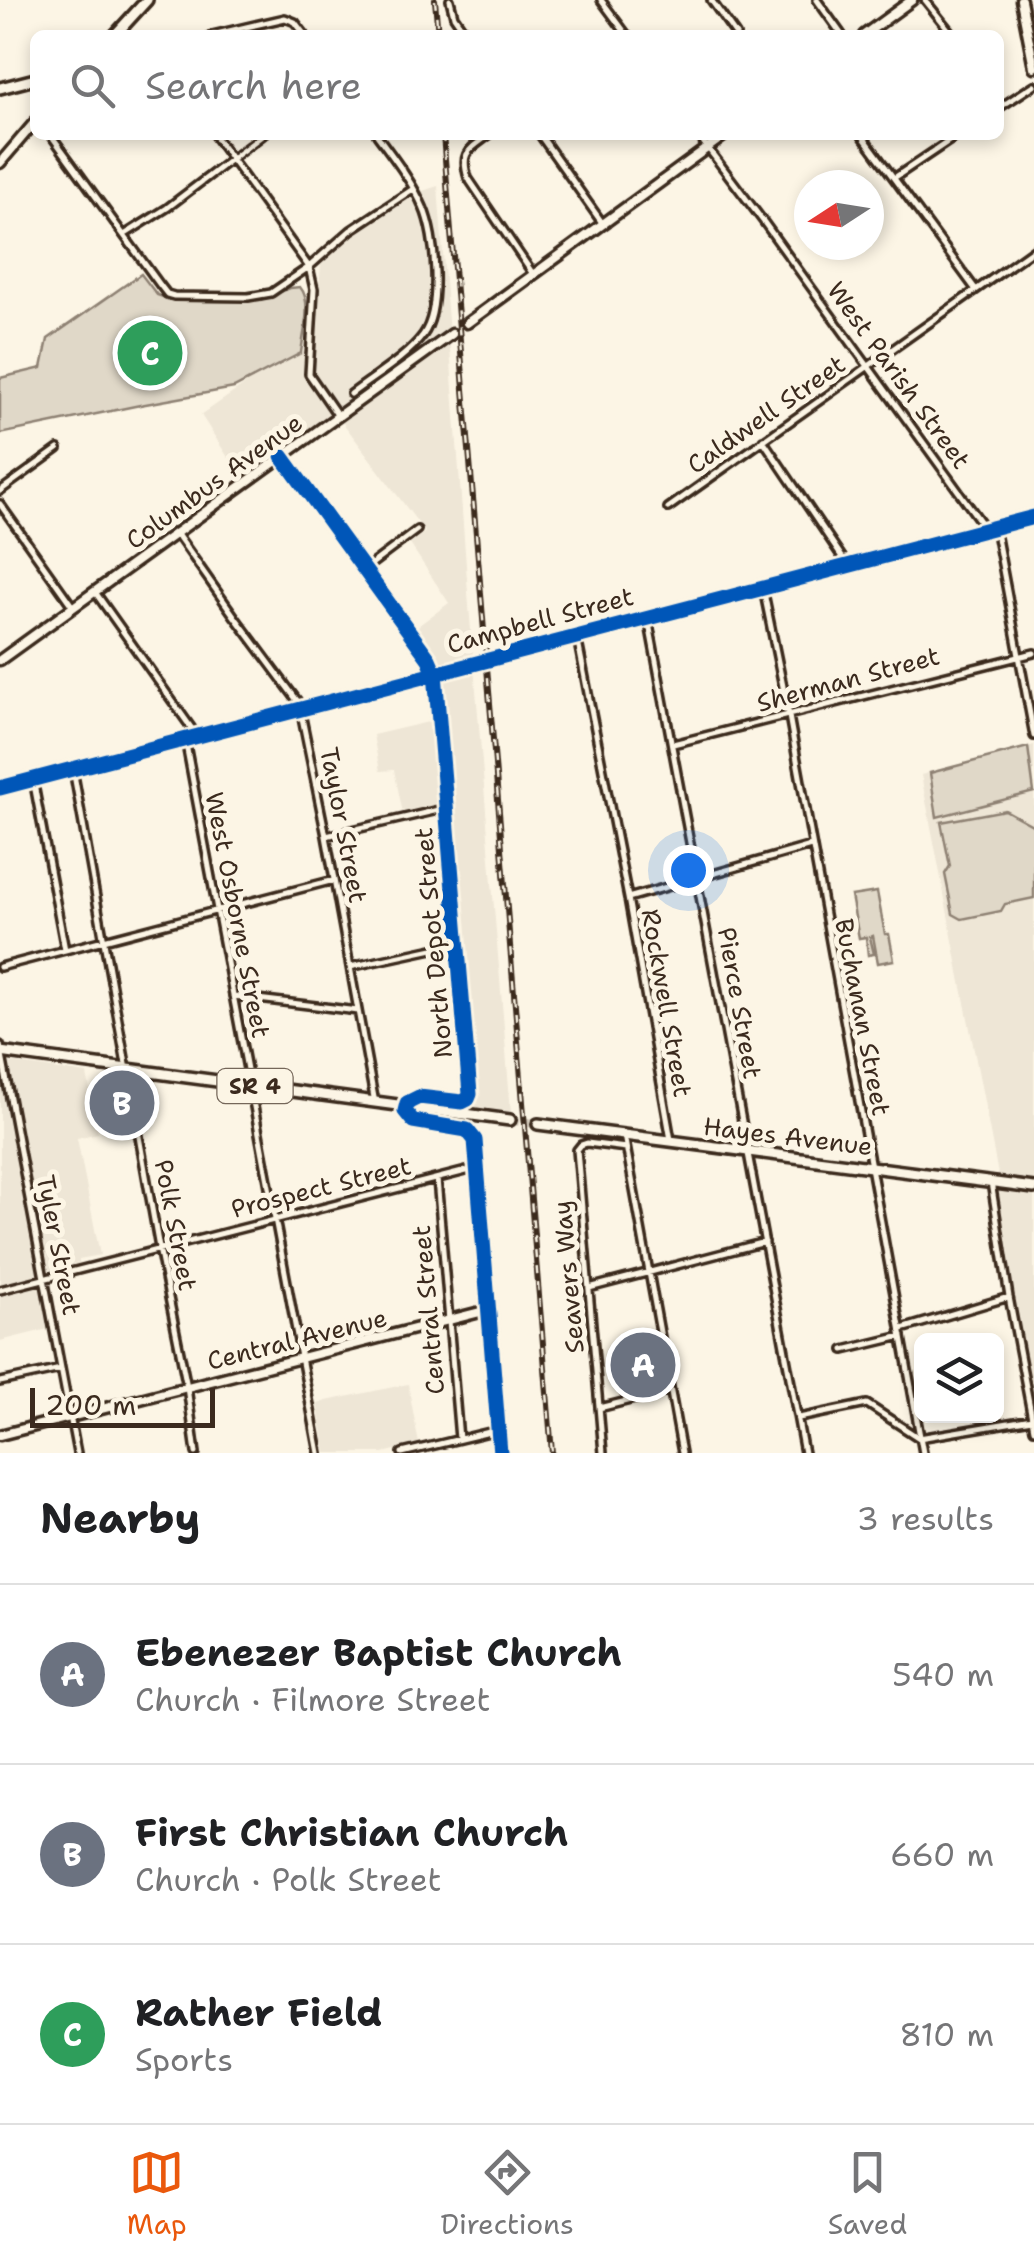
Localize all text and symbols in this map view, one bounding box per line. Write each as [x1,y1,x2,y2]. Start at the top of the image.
search box [30,30,1004,140]
icon: search [65,58,120,113]
text: Search here [145,60,362,111]
north arrow [794,170,884,260]
street label: West Parish Street [819,274,979,476]
pin: C [118,316,182,390]
street label: Caldwell Street [680,347,852,481]
street label: Columbus Avenue [119,405,309,557]
street label: Campbell Street [443,579,637,661]
street label: Sherman Street [753,638,943,720]
street label: Taylor Street [312,744,376,906]
street label: West Osborne Street [197,789,279,1041]
street label: North Depot Street [406,826,460,1060]
your location [663,845,714,896]
street label: Rockwell Street [634,906,700,1100]
street label: Buchanan Street [827,916,899,1118]
street label: Pierce Street [710,924,770,1082]
pin: B [90,1066,154,1140]
road number: SR 4 [218,1069,292,1103]
street label: Hayes Avenue [701,1109,875,1163]
street label: Prospect Street [227,1148,415,1226]
street label: Polk Street [147,1157,205,1293]
street label: Tyler Street [29,1172,89,1318]
street label: Seavers Way [544,1199,592,1355]
street label: Central Street [404,1224,452,1396]
street label: Central Avenue [203,1300,391,1378]
pin: A [610,1328,676,1402]
map controls [914,1333,1004,1423]
button: layers [914,1333,1004,1423]
scale bar [30,1383,215,1428]
text: 200 m [45,1386,136,1424]
text: Nearby [40,1490,200,1546]
text: 3 results [857,1497,994,1540]
text: Ebenezer Baptist Church [135,1627,622,1678]
text: A [60,1653,85,1696]
text: 540 m [892,1653,994,1696]
text: Church · Filmore Street [135,1678,491,1721]
text: First Christian Church [135,1807,568,1858]
text: B [63,1833,82,1876]
text: 660 m [890,1833,994,1876]
text: Church · Polk Street [135,1858,442,1901]
text: Rather Field [135,1987,383,2038]
text: C [63,2013,82,2056]
text: 810 m [899,2013,994,2056]
text: Sports [135,2038,233,2081]
tab: Map [127,2145,187,2243]
tab: Directions [440,2145,574,2243]
tab: Saved [828,2145,907,2243]

